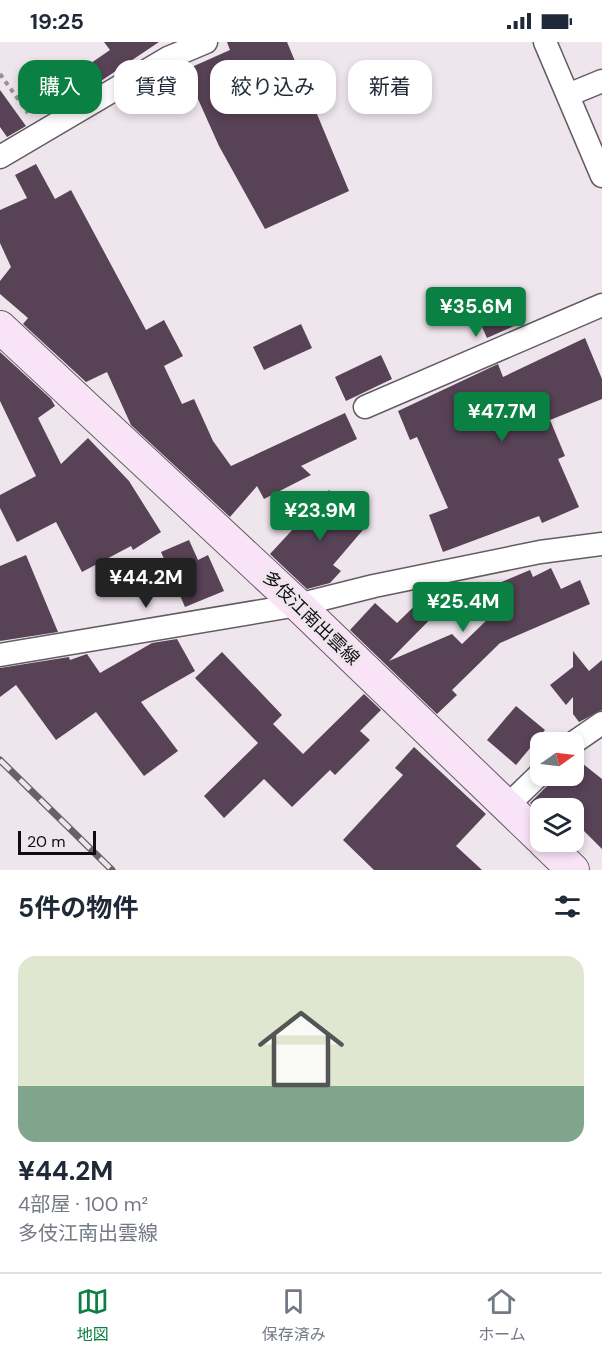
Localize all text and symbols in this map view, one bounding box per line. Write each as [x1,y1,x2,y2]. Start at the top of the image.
text: 19:25 [30,7,84,36]
chip: 購入 [18,60,102,114]
chip: 賃貸 [114,60,198,114]
chip: 絞り込み [210,60,336,114]
chip: 新着 [348,60,432,114]
pin: ¥35.6M [427,287,525,338]
text: ¥35.6M [440,293,512,319]
pin: ¥47.7M [453,392,551,443]
text: ¥47.7M [468,398,536,424]
pin: ¥23.9M [271,491,369,542]
text: ¥23.9M [284,497,356,523]
pin: ¥44.2M [97,558,195,609]
text: ¥44.2M [109,564,183,590]
street label: 多伎江南出雲線 [257,566,365,670]
pin: ¥25.4M [414,582,512,633]
text: ¥25.4M [427,588,499,614]
north arrow [530,732,584,786]
map controls [530,732,584,852]
button: layers [530,798,584,852]
scale bar [18,828,96,856]
text: 20 m [27,831,66,852]
icon: filters [551,890,584,923]
text: 5件の物件 [18,891,138,925]
icon: home [247,995,355,1103]
text: ¥44.2M [18,1154,113,1188]
text: 4部屋 · 100 m² [18,1191,148,1217]
text: 多伎江南出雲線 [18,1220,158,1246]
tab: 地図 [76,1285,109,1345]
tab: 保存済み [262,1285,326,1345]
tab: ホーム [478,1285,526,1345]

